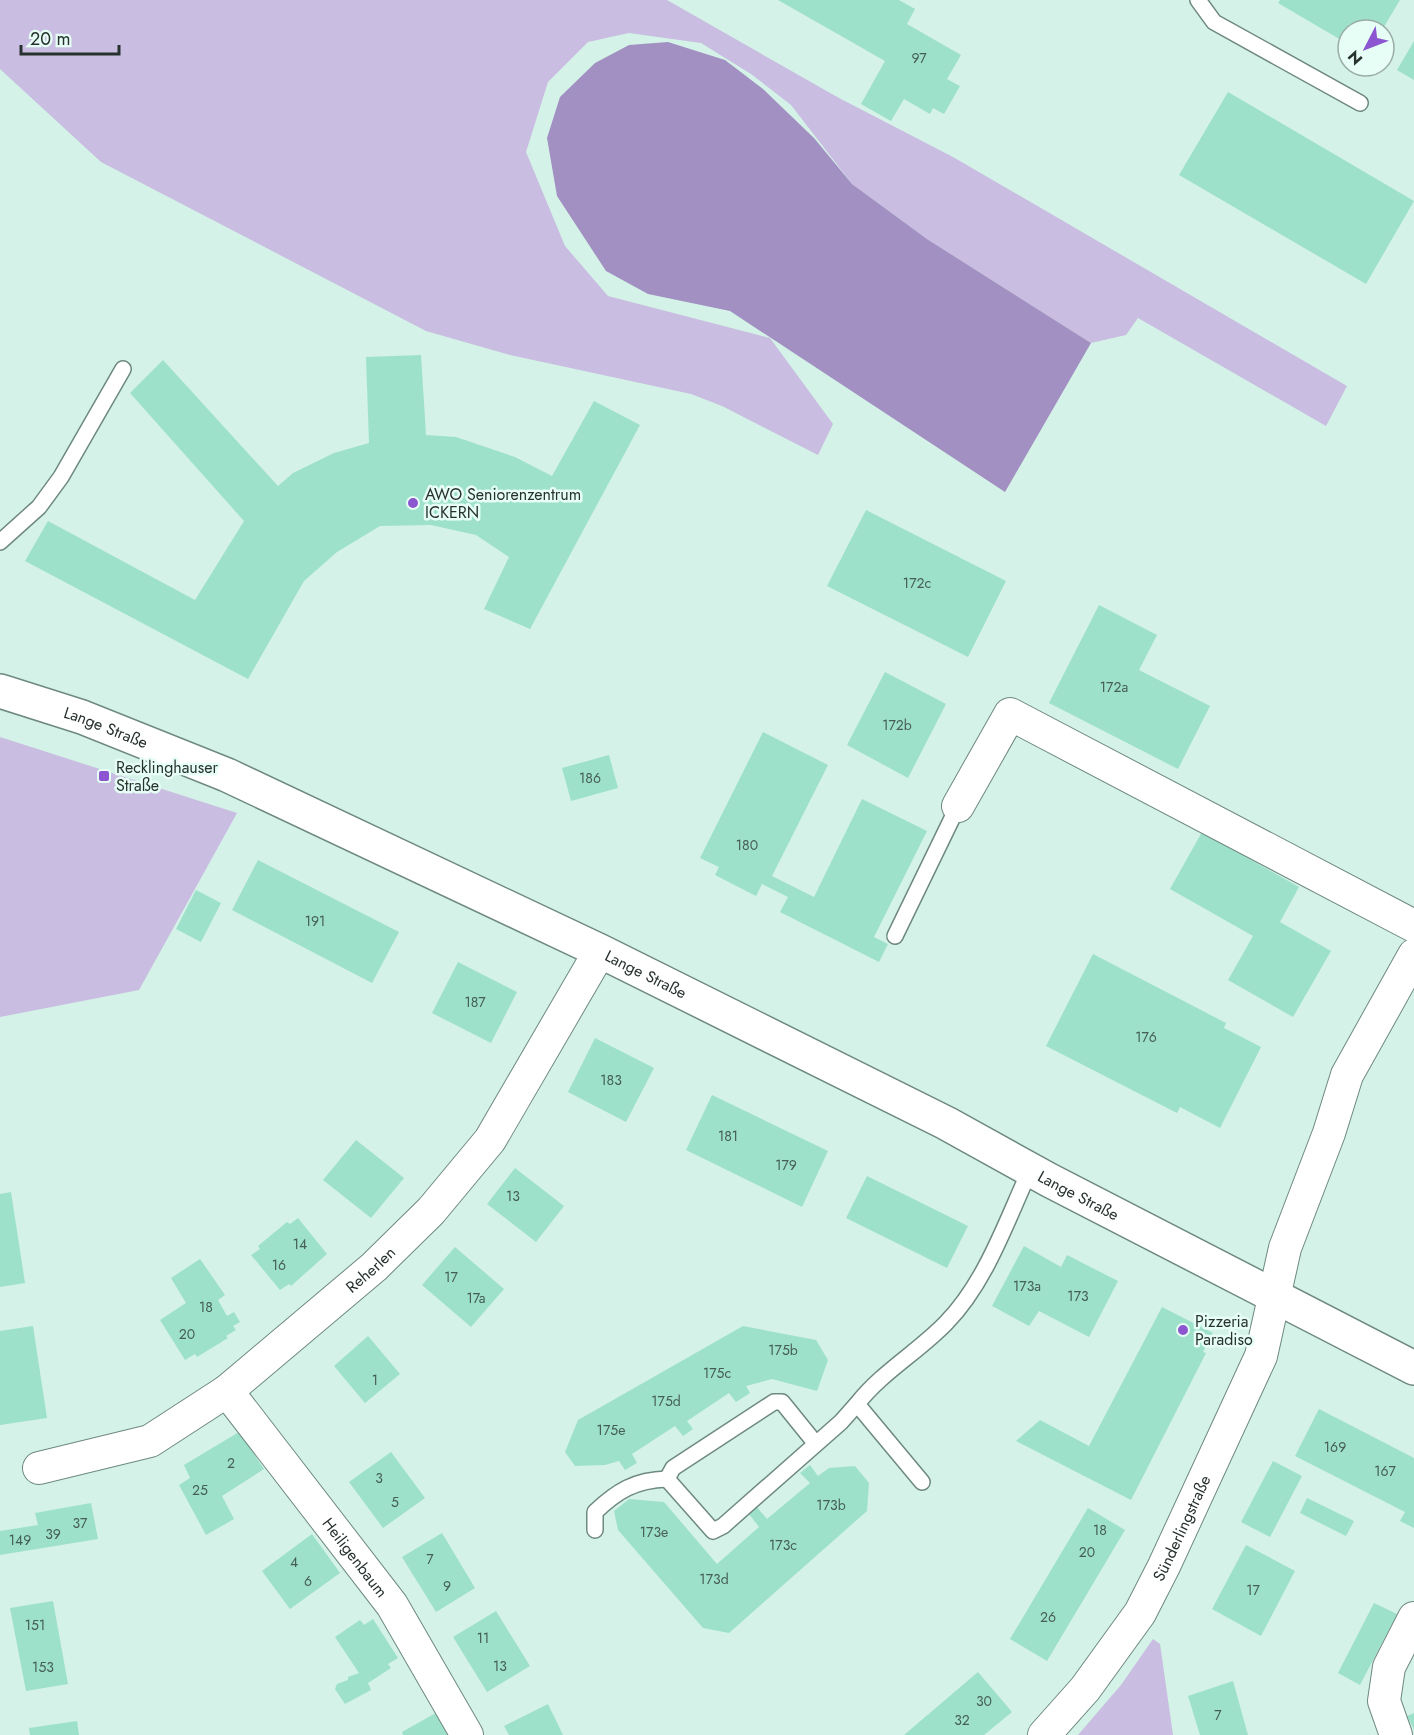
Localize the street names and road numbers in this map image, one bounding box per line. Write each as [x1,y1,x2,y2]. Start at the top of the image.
street label: Lange Straße [61,701,151,754]
street label: Lange Straße [601,944,691,1004]
street label: Lange Straße [1034,1165,1123,1226]
street label: Reherlen [341,1241,401,1298]
street label: Sünderlingstraße [1147,1471,1216,1585]
street label: Heiligenbaum [317,1513,393,1602]

